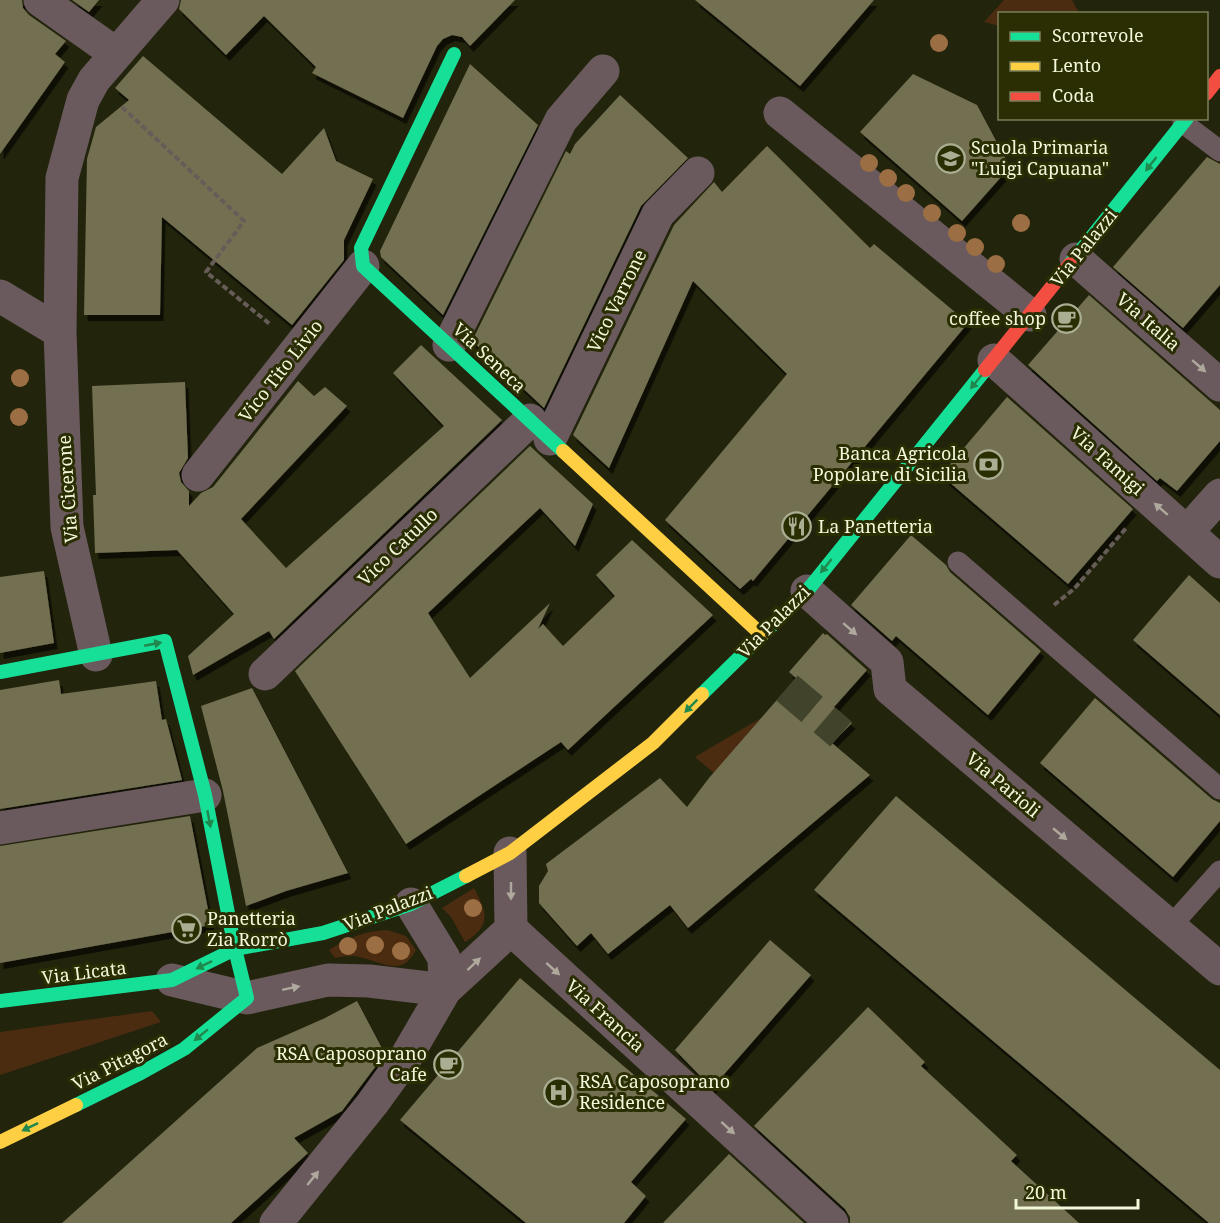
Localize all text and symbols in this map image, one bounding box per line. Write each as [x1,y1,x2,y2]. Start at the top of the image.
legend [998,12,1208,120]
text: Scorrevole [1052,23,1144,47]
text: Lento [1052,53,1101,77]
text: Coda [1052,83,1095,107]
place label: Scuola Primaria "Luigi Capuana" [971,135,1109,180]
school or university icon: Scuola Primaria "Luigi Capuana" [934,142,966,174]
one-way arrow [1145,157,1157,172]
street label: Via Palazzi [1044,203,1122,291]
street label: Vico Varrone [581,245,651,356]
street label: Via Italia [1112,287,1186,356]
cafe icon: coffee shop [1051,303,1083,335]
place label: coffee shop [949,306,1046,330]
street label: Vico Tito Livio [233,314,328,426]
street label: Via Seneca [448,317,532,398]
one-way arrow [1191,360,1207,373]
one-way arrow [969,374,982,390]
street label: Via Tamigi [1066,421,1150,500]
street label: Via Cicerone [51,434,83,544]
place label: Banca Agricola Popolare di Sicilia [813,441,967,486]
bank icon: Banca Agricola Popolare di Sicilia [972,448,1004,480]
street label: Vico Catullo [352,502,442,590]
one-way arrow [1153,502,1169,515]
restaurant icon: La Panetteria [781,511,813,543]
place label: La Panetteria [818,514,933,538]
one-way arrow [820,558,833,574]
street label: Via Palazzi [732,580,815,663]
one-way arrow [843,622,858,636]
one-way arrow [144,639,163,648]
one-way arrow [684,698,698,712]
street label: Via Parioli [962,746,1046,822]
one-way arrow [205,810,214,829]
one-way arrow [1052,827,1068,840]
street label: Via Palazzi [340,880,436,936]
one-way arrow [506,881,515,900]
place label: Panetteria Zia Rorrò [207,906,296,951]
supermarket icon: Panetteria Zia Rorrò [170,913,202,945]
street label: Via Licata [40,955,128,989]
one-way arrow [466,957,480,971]
one-way arrow [195,960,212,969]
one-way arrow [546,962,561,976]
street label: Via Francia [561,974,650,1057]
one-way arrow [281,983,300,993]
street label: Via Pitagora [68,1027,171,1095]
one-way arrow [193,1028,209,1041]
place label: RSA Caposoprano Cafe [276,1041,427,1086]
cafe icon: RSA Caposoprano Cafe [432,1048,464,1080]
place label: RSA Caposoprano Residence [579,1069,730,1114]
hospital icon: RSA Caposoprano Residence [542,1076,574,1108]
one-way arrow [721,1121,736,1135]
one-way arrow [22,1123,39,1132]
one-way arrow [306,1170,318,1185]
scale bar [1016,1172,1138,1210]
text: 20 m [1025,1180,1067,1204]

